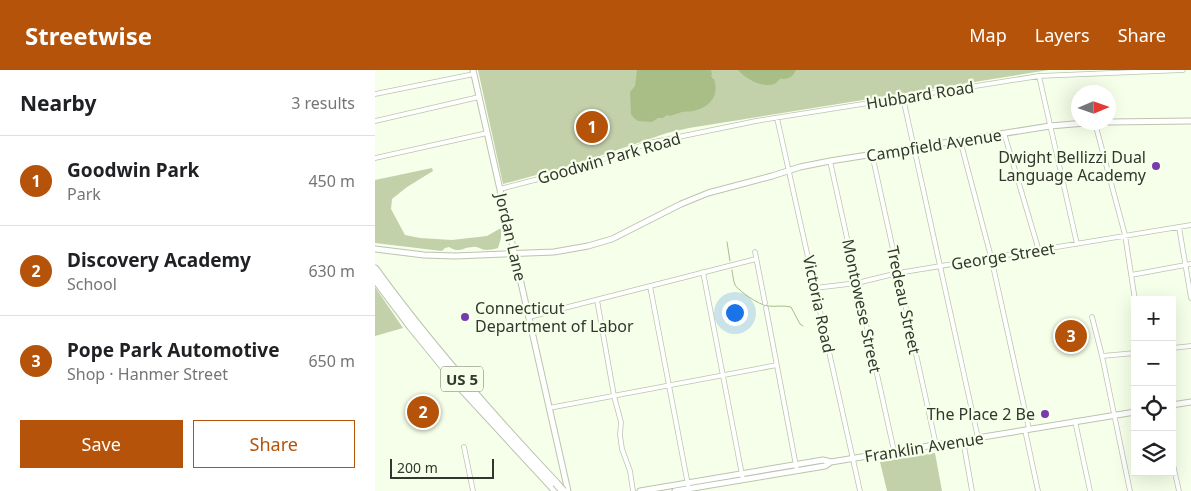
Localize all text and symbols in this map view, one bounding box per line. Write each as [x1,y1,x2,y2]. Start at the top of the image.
text: Streetwise [25,19,152,52]
text: Map [969,23,1007,47]
text: Layers [1035,23,1090,47]
text: Share [1118,23,1166,47]
street label: Hubbard Road [864,76,976,114]
north arrow [1071,85,1116,130]
text: Nearby [20,89,96,117]
text: 3 results [291,92,355,114]
pin: 1 [576,108,608,146]
street label: Campfield Avenue [865,123,1003,167]
street label: Goodwin Park Road [535,127,683,189]
place label: Dwight Bellizzi Dual Language Academy [998,146,1147,186]
text: Goodwin Park [67,157,199,183]
marker: Dwight Bellizzi Dual Language Academy [1150,160,1162,172]
text: 1 [31,170,41,192]
text: 450 m [308,170,355,192]
text: Park [67,183,101,205]
street label: Jordan Lane [490,189,532,283]
street label: Montowese Street [837,237,887,375]
street label: George Street [950,237,1057,275]
street label: Tredeau Street [882,244,926,356]
text: Discovery Academy [67,247,251,273]
street label: Victoria Road [798,253,840,355]
text: 2 [31,260,41,282]
text: 630 m [308,260,355,282]
text: School [67,273,117,295]
map controls [1131,296,1176,476]
button: + [1131,296,1176,341]
place label: Connecticut Department of Labor [475,297,634,337]
your location [722,300,748,326]
marker: Connecticut Department of Labor [459,311,471,323]
pin: 3 [1055,317,1087,355]
text: Pope Park Automotive [67,337,280,363]
button: − [1131,341,1176,386]
text: 3 [31,350,41,372]
text: 650 m [308,350,355,372]
text: Shop · Hanmer Street [67,363,228,385]
road number: US 5 [441,366,483,392]
button: locate [1131,386,1176,431]
pin: 2 [407,393,439,431]
place label: The Place 2 Be [927,403,1035,425]
marker: The Place 2 Be [1039,408,1051,420]
button: Save [20,420,183,468]
button: Share [193,420,355,468]
street label: Franklin Avenue [863,427,985,467]
button: layers [1131,431,1176,476]
scale bar [390,456,494,479]
text: 200 m [397,458,438,477]

